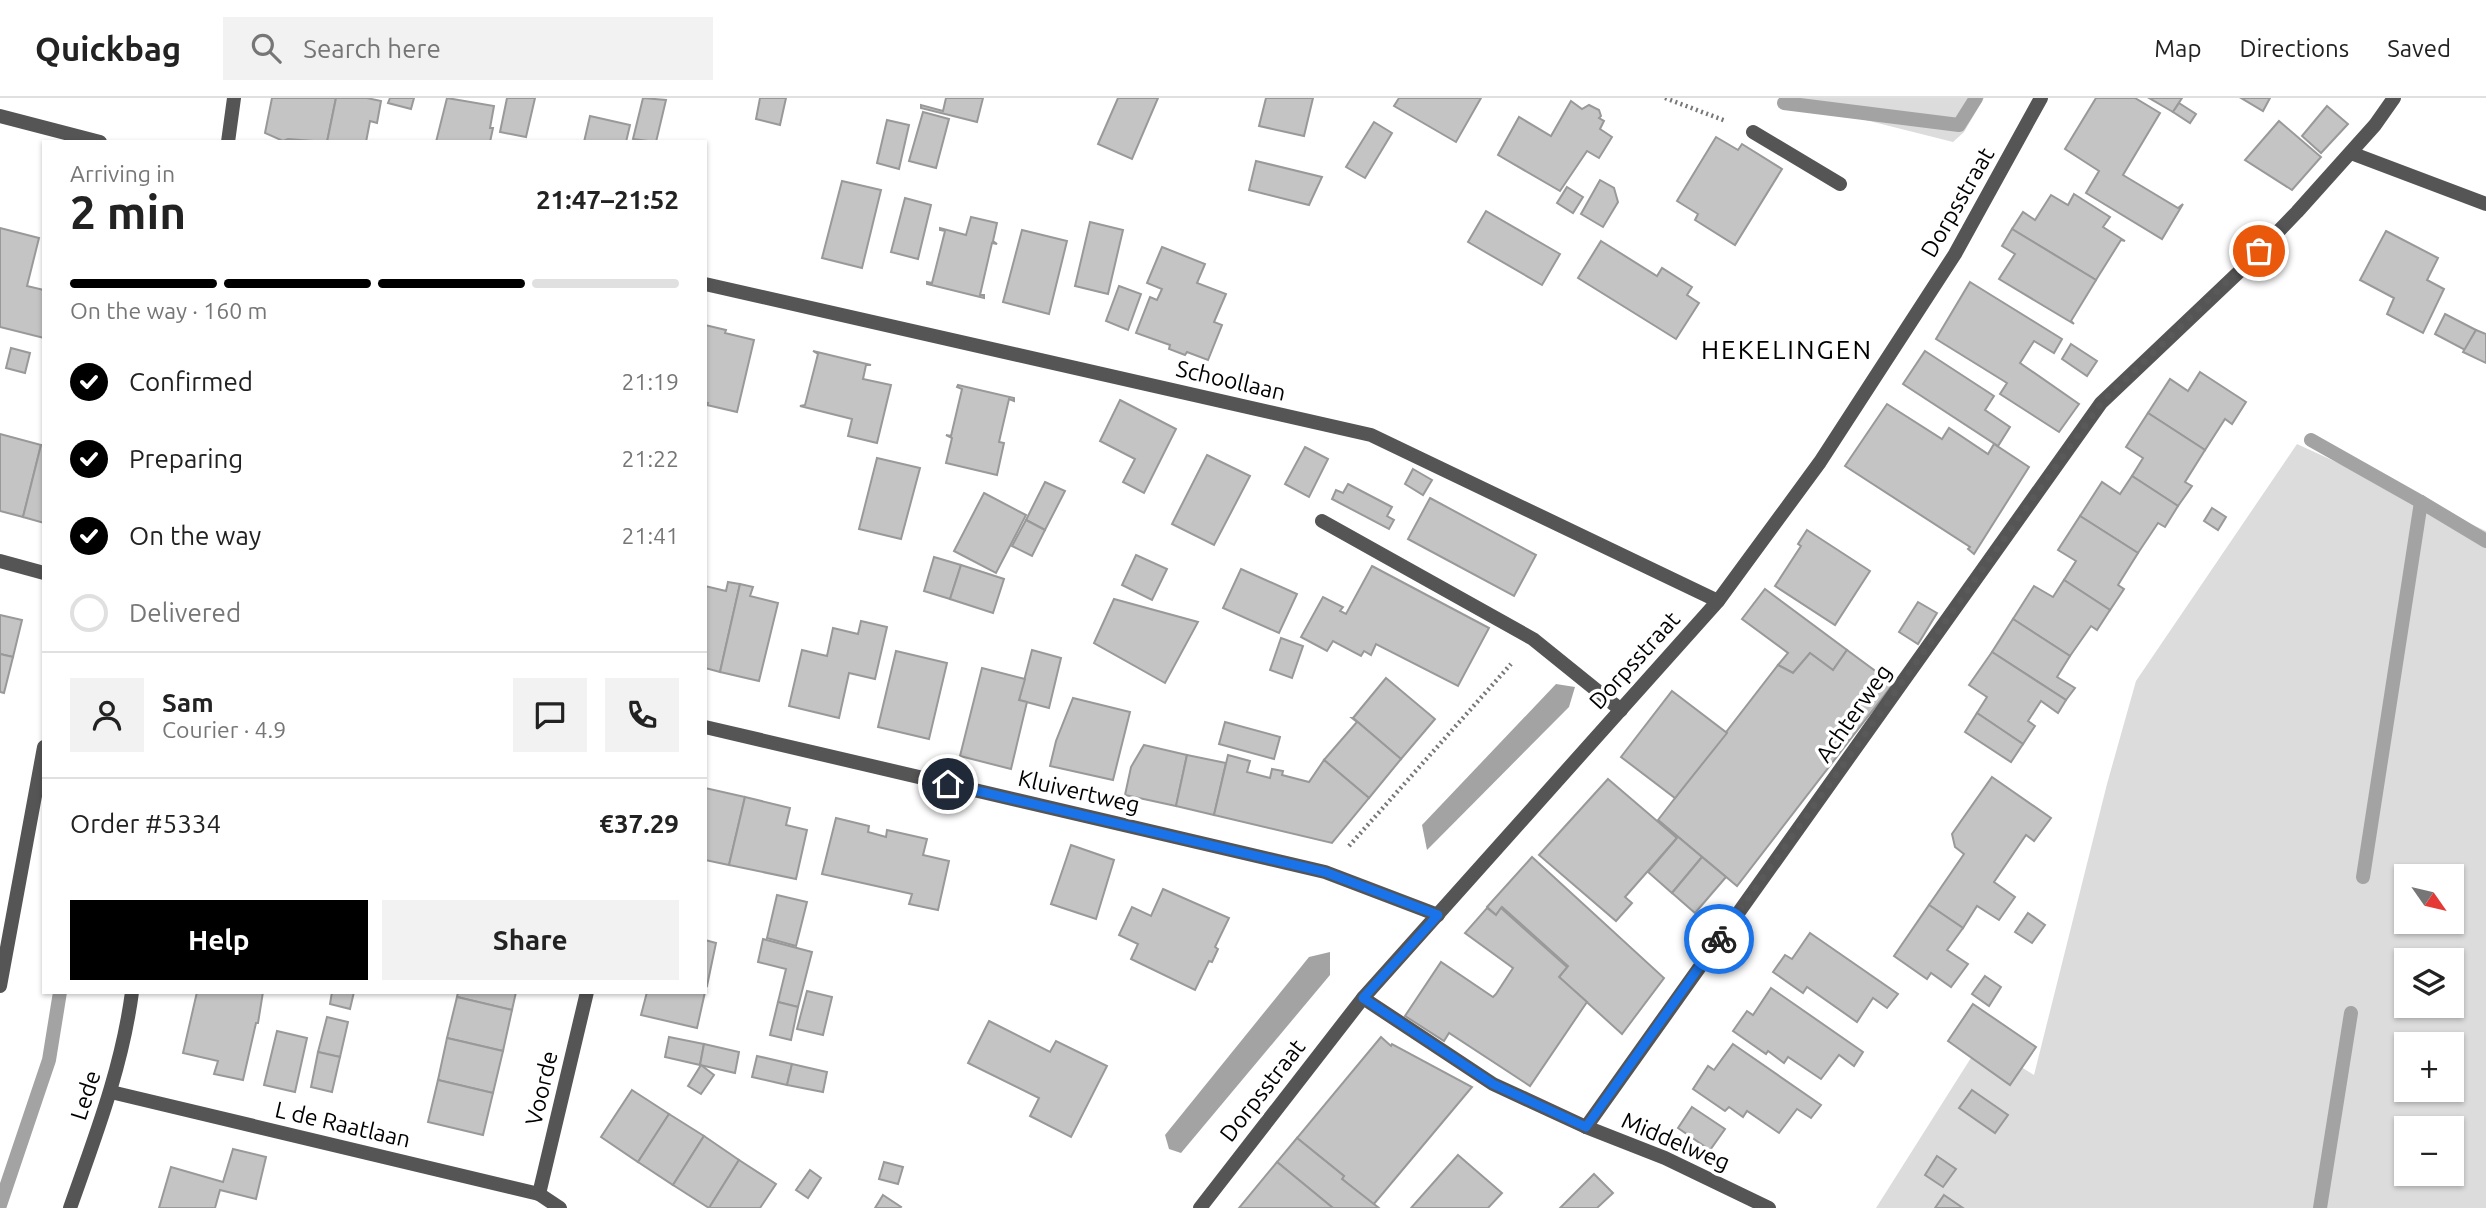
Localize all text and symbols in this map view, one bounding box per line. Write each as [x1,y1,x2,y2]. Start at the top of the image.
search box [223,17,713,80]
icon: search [247,29,285,67]
text: Quickbag [35,30,181,67]
text: Search here [303,34,441,63]
text: Map [2154,35,2201,62]
text: Directions [2239,35,2349,62]
text: Saved [2387,35,2451,62]
street label: Dorpsstraat [1916,143,1998,261]
text: Arriving in [70,161,175,186]
text: 21:47–21:52 [536,185,679,214]
text: 2 min [70,186,186,238]
pin [2229,221,2289,281]
icon: bag [2240,232,2278,270]
text: On the way · 160 m [70,298,267,323]
district label: HEKELINGEN [1701,335,1873,364]
street label: Schoollaan [1174,355,1288,405]
icon: check [70,363,108,401]
text: Confirmed [129,367,253,396]
text: 21:19 [621,369,679,394]
icon: check [70,440,108,478]
text: Preparing [129,444,243,473]
text: 21:22 [621,446,679,471]
icon: check [70,517,108,555]
text: On the way [129,521,261,550]
text: 21:41 [621,523,679,548]
text: Delivered [129,598,241,627]
street label: Dorpsstraat [1584,606,1684,714]
street label: Achterweg [1810,659,1896,767]
button: person [70,678,144,752]
button: chat [513,678,587,752]
button: phone [605,678,679,752]
text: Sam [162,688,214,717]
text: Courier · 4.9 [162,717,286,742]
pin [918,754,978,814]
icon: home [929,765,967,803]
street label: Kluivertweg [1016,765,1142,817]
text: Order #5334 [70,809,221,838]
text: €37.29 [599,809,679,838]
north arrow [2394,864,2464,934]
map controls [2394,864,2464,1186]
button: Help [70,900,368,980]
button: Share [382,900,679,980]
courier [1684,904,1754,974]
icon: bike [1700,920,1738,958]
button: layers [2394,948,2464,1018]
button: + [2394,1032,2464,1102]
street label: Dorpsstraat [1215,1034,1309,1146]
street label: Voorde [520,1048,562,1128]
street label: Lede [65,1067,105,1123]
street label: L de Raatlaan [273,1096,413,1152]
street label: Middelweg [1618,1107,1734,1175]
button: − [2394,1116,2464,1186]

